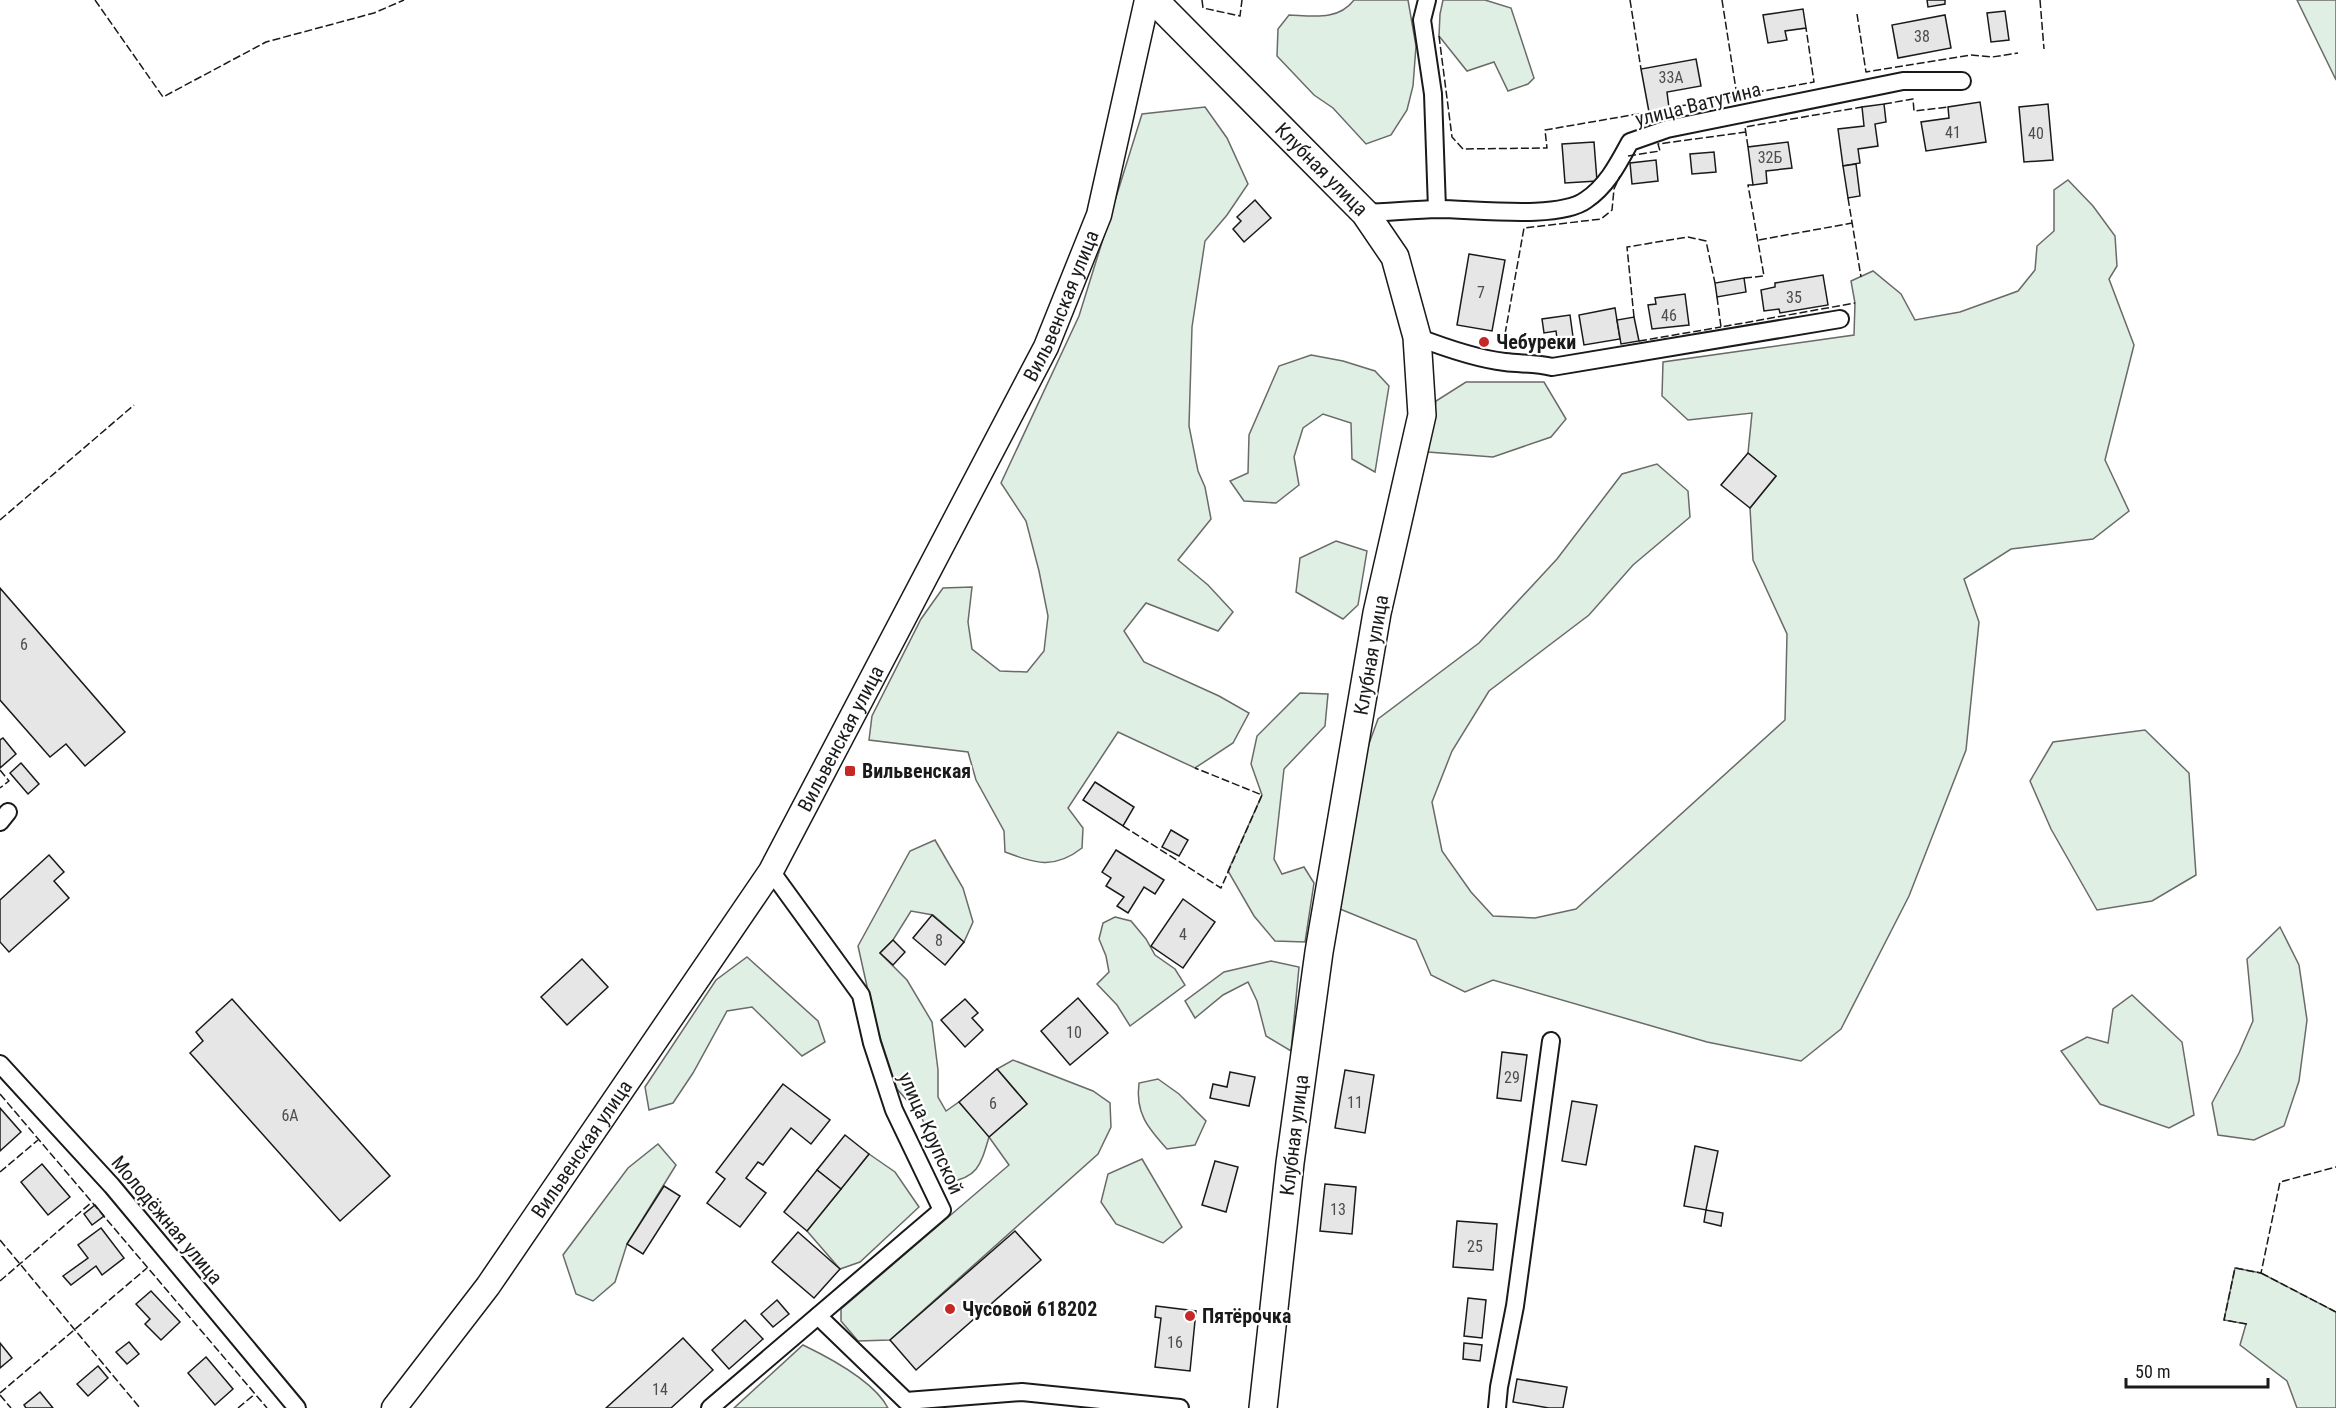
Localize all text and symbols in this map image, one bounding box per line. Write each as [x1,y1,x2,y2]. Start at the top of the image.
house number: 38 [1914,27,1930,46]
house number: 33А [1658,68,1684,87]
street label: улица Ватутина [1633,77,1763,131]
street label: Клубная улица [1270,117,1373,221]
house number: 41 [1945,123,1961,142]
house number: 40 [2028,124,2044,143]
house number: 32Б [1758,148,1783,167]
street label: Вильвенская улица [1018,227,1104,385]
house number: 7 [1477,283,1485,302]
house number: 35 [1786,288,1802,307]
house number: 46 [1661,306,1677,325]
place label: Чебуреки [1496,330,1576,354]
marker: Чебуреки [1477,335,1491,349]
street label: Клубная улица [1349,593,1393,717]
house number: 6 [20,635,28,654]
street label: Вильвенская улица [792,661,889,816]
place label: Вильвенская [862,759,971,783]
marker: Вильвенская [843,764,857,778]
house number: 4 [1179,925,1187,944]
house number: 8 [935,931,943,950]
house number: 10 [1066,1023,1082,1042]
street label: улица Крупской [893,1068,969,1198]
house number: 29 [1504,1068,1520,1087]
street label: Клубная улица [1275,1073,1313,1197]
street label: Вильвенская улица [526,1075,637,1222]
house number: 11 [1347,1093,1363,1112]
house number: 6 [989,1094,997,1113]
house number: 6А [281,1106,299,1125]
street label: Молодёжная улица [106,1151,228,1289]
house number: 13 [1330,1200,1346,1219]
house number: 25 [1467,1237,1483,1256]
place label: Чусовой 618202 [962,1297,1097,1321]
marker: Чусовой 618202 [943,1302,957,1316]
place label: Пятёрочка [1202,1304,1291,1328]
marker: Пятёрочка [1183,1309,1197,1323]
house number: 16 [1167,1333,1183,1352]
scale bar [2126,1351,2268,1389]
text: 50 m [2135,1361,2170,1382]
house number: 14 [652,1380,668,1399]

